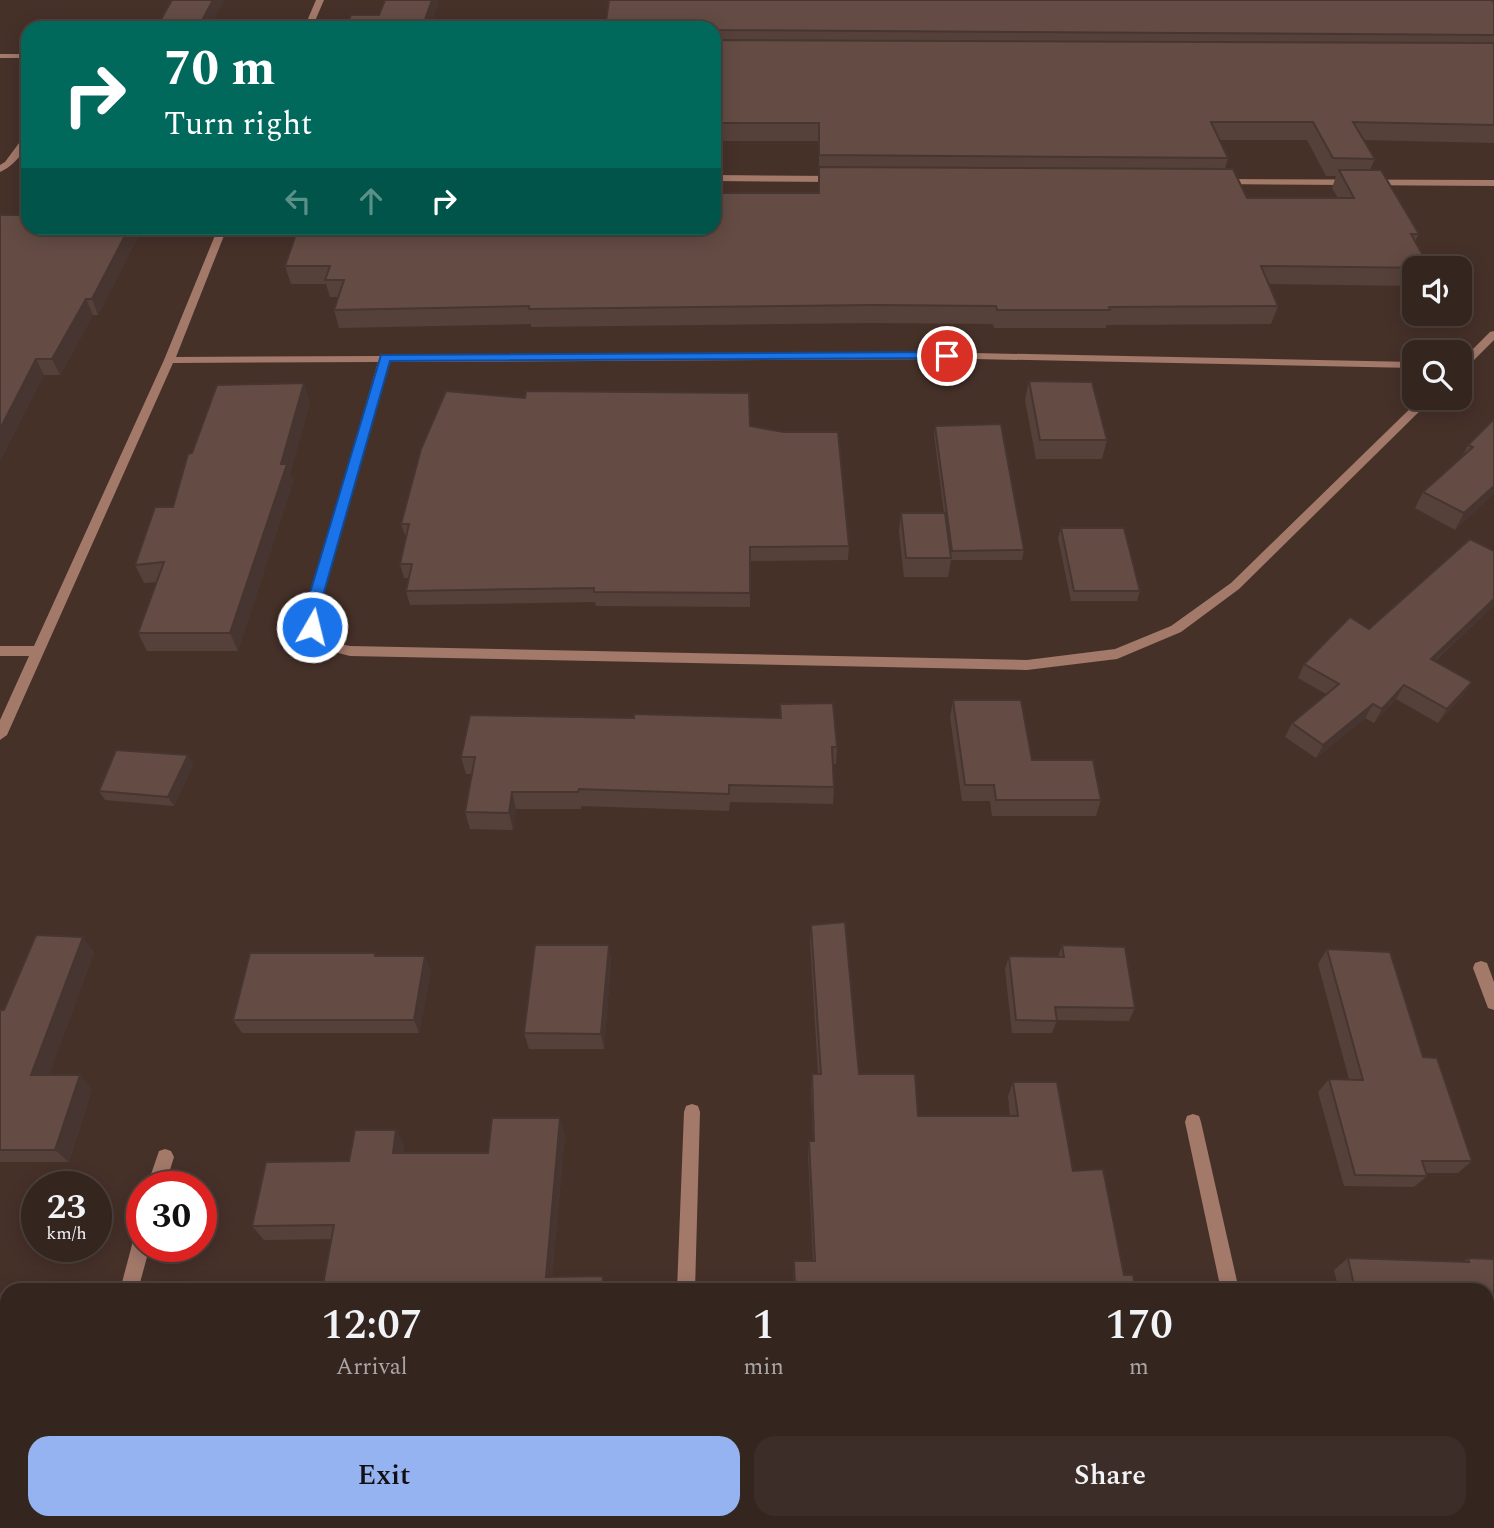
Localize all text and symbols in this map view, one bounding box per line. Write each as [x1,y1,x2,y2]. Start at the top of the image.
text: 70 m [164,32,275,107]
icon: right [49,49,140,140]
text: Turn right [164,100,312,149]
icon: left [279,182,317,220]
icon: ahead [352,182,390,220]
icon: right [425,182,463,220]
map controls [1402,256,1472,410]
button: sound [1402,256,1472,326]
pin [917,326,977,386]
icon: arrive [928,337,966,375]
button: search [1402,340,1472,410]
position arrow [275,590,349,664]
speed limit sign: 30 [126,1171,217,1262]
text: 23 [47,1181,86,1234]
text: km/h [46,1220,87,1247]
text: 12:07 [321,1294,422,1357]
text: 1 [752,1294,775,1357]
text: 170 [1105,1294,1173,1357]
text: Arrival [336,1350,408,1385]
text: min [744,1350,784,1385]
text: m [1129,1350,1149,1385]
button: Exit [28,1436,740,1516]
button: Share [754,1436,1466,1516]

